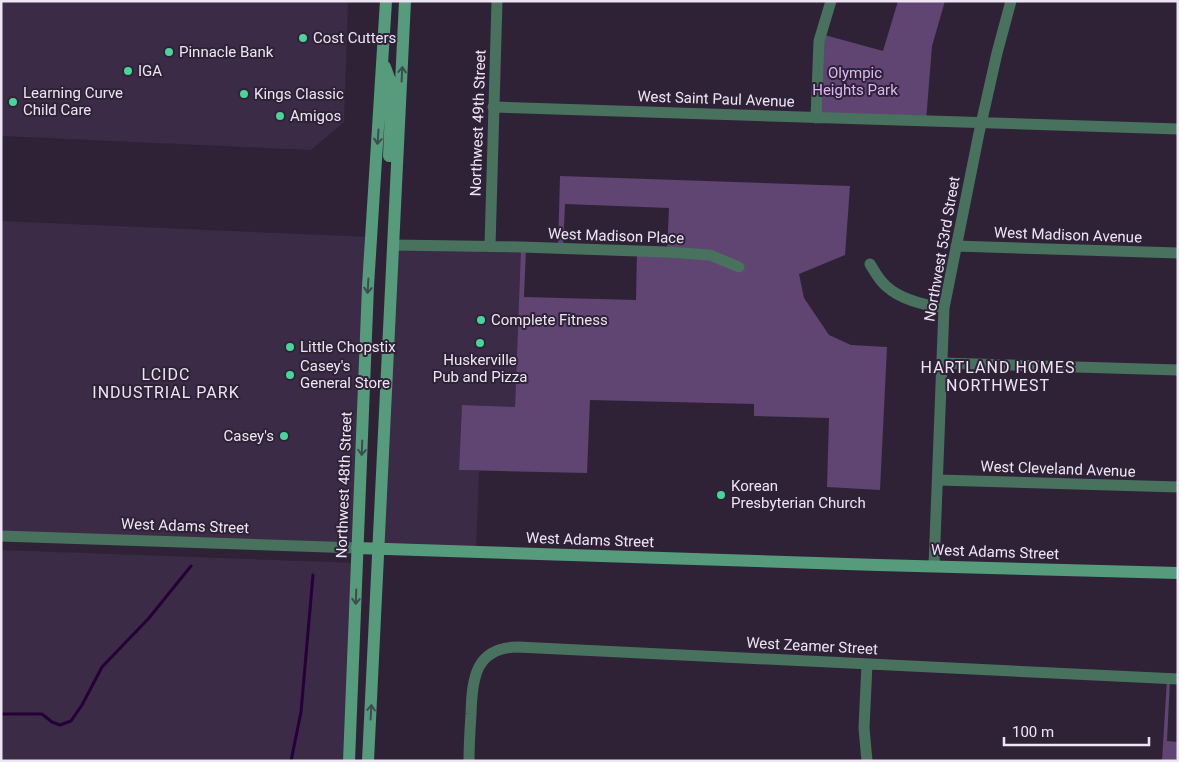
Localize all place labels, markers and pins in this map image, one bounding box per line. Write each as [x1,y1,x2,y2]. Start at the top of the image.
place label: Cost Cutters [313,29,396,47]
marker: Cost Cutters [297,32,309,44]
place label: Pinnacle Bank [179,43,274,61]
marker: Pinnacle Bank [163,46,175,58]
place label: IGA [138,62,162,80]
marker: IGA [122,65,134,77]
place label: Learning Curve Child Care [23,84,123,119]
place label: Kings Classic [254,85,344,103]
marker: Kings Classic [238,88,250,100]
marker: Learning Curve Child Care [7,96,19,108]
place label: Amigos [290,107,341,125]
marker: Amigos [274,110,286,122]
place label: Complete Fitness [491,311,608,329]
marker: Complete Fitness [475,314,487,326]
marker: Huskerville Pub and Pizza [474,337,486,349]
place label: Little Chopstix [300,338,396,356]
marker: Little Chopstix [284,341,296,353]
place label: Huskerville Pub and Pizza [433,351,527,386]
place label: Casey's General Store [300,357,390,392]
marker: Casey's General Store [284,369,296,381]
place label: Casey's [223,427,274,445]
marker: Casey's [278,430,290,442]
place label: Korean Presbyterian Church [731,477,866,512]
marker: Korean Presbyterian Church [715,489,727,501]

